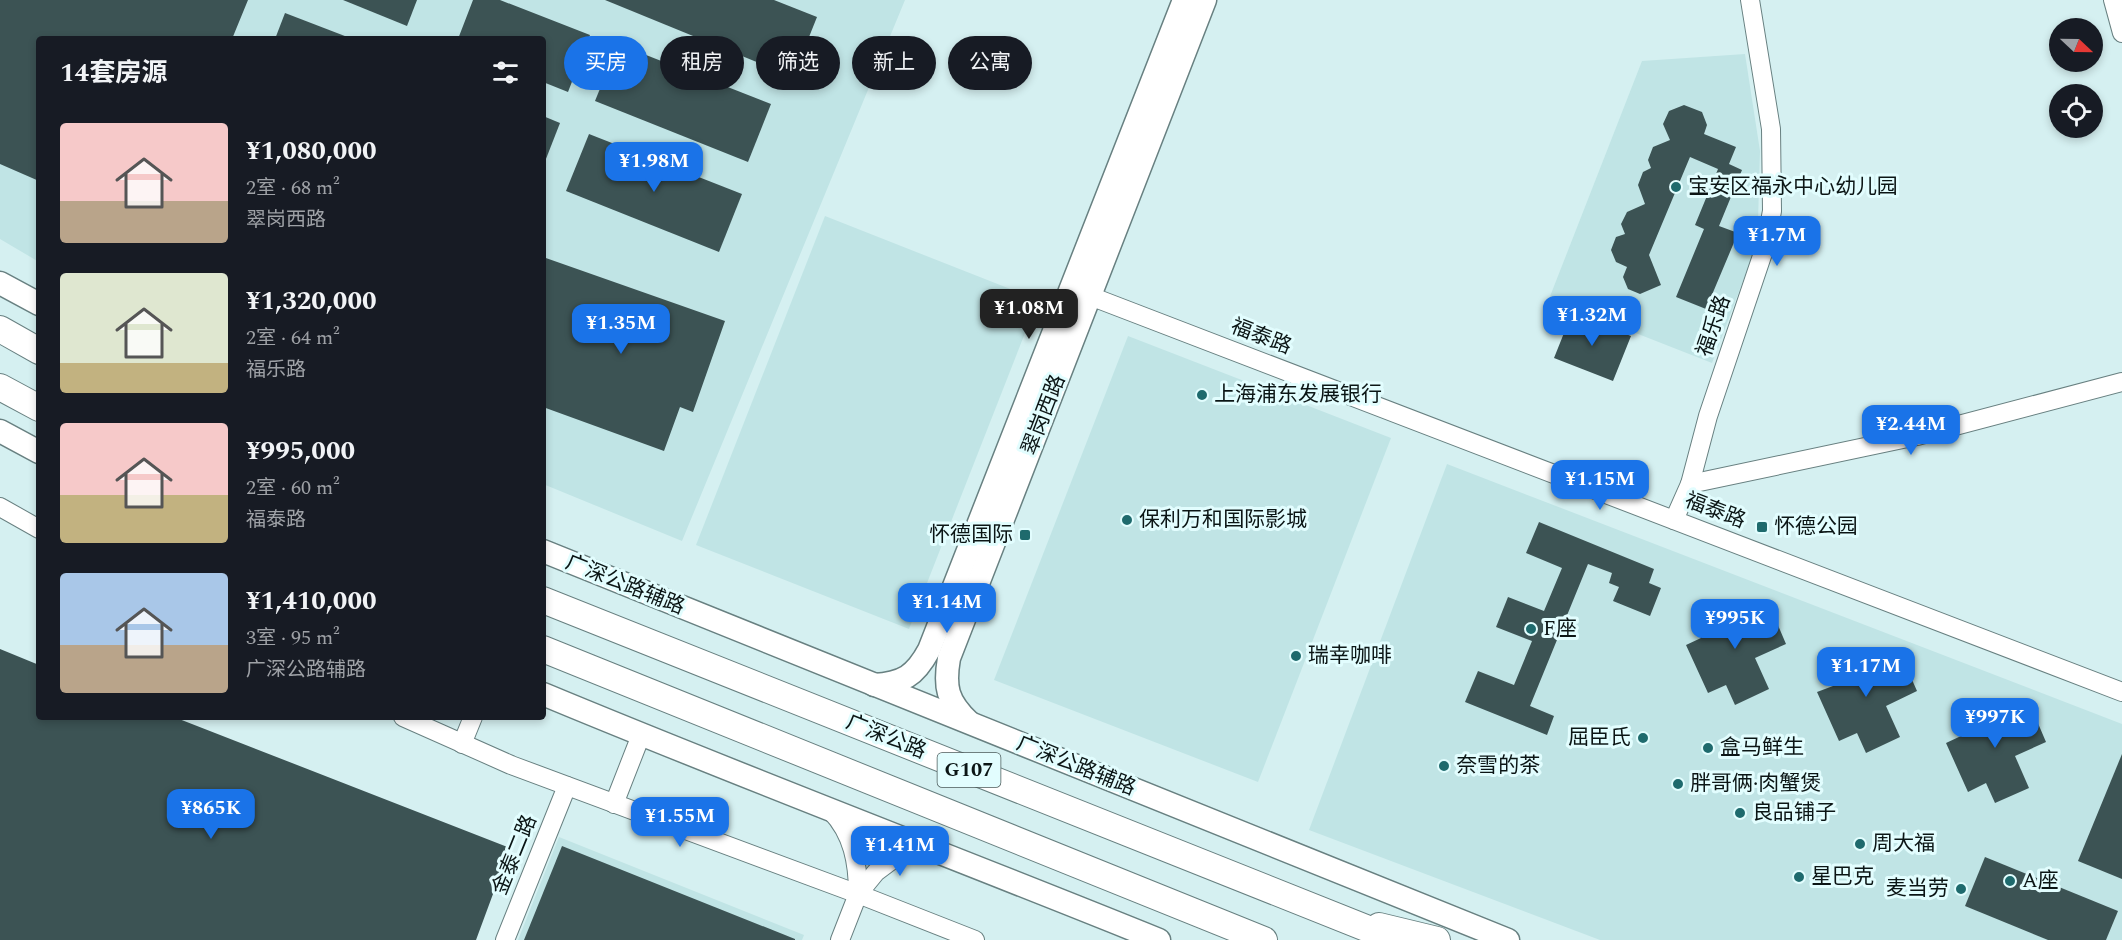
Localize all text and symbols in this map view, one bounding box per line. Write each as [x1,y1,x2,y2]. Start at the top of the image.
north arrow [2049,18,2103,72]
map controls [2049,18,2103,138]
chip: 买房 [564,36,648,90]
chip: 租房 [660,36,744,90]
chip: 筛选 [756,36,840,90]
chip: 新上 [852,36,936,90]
chip: 公寓 [948,36,1032,90]
text: 14套房源 [60,53,167,93]
icon: filters [489,56,522,89]
button: locate [2049,84,2103,138]
text: ¥1,080,000 [246,131,377,171]
pin: ¥1.98M [605,142,703,193]
text: ¥1.98M [619,146,689,176]
icon: home [108,147,180,219]
place label: 宝安区福永中心幼儿园 [1688,171,1898,203]
text: 2室 · 68 m² [246,173,340,203]
marker: 宝安区福永中心幼儿园 [1669,180,1683,194]
text: 翠岗西路 [246,205,326,235]
pin: ¥1.7M [1735,216,1819,267]
text: ¥1.7M [1748,220,1806,250]
text: ¥1,320,000 [246,281,377,321]
pin: ¥1.08M [980,289,1078,340]
street label: 福乐路 [1689,291,1739,361]
text: ¥1.08M [994,293,1064,323]
pin: ¥1.32M [1543,296,1641,347]
icon: home [108,297,180,369]
text: ¥1.32M [1557,300,1627,330]
pin: ¥1.35M [572,304,670,355]
text: ¥1.35M [586,308,656,338]
street label: 福泰路 [1226,311,1296,363]
text: 2室 · 64 m² [246,323,340,353]
text: 福乐路 [246,355,306,385]
street label: 翠岗西路 [1014,370,1074,460]
place label: 上海浦东发展银行 [1214,379,1382,411]
marker: 上海浦东发展银行 [1195,388,1209,402]
pin: ¥2.44M [1862,405,1960,456]
text: ¥2.44M [1876,409,1946,439]
text: ¥995,000 [246,431,355,471]
icon: home [108,447,180,519]
pin: ¥1.15M [1551,460,1649,511]
text: ¥1.15M [1565,464,1635,494]
text: 2室 · 60 m² [246,473,340,503]
street label: 福泰路 [1680,485,1750,537]
place label: 保利万和国际影城 [1139,504,1307,536]
text: 福泰路 [246,505,306,535]
place label: 怀德公园 [1774,511,1858,543]
marker: 保利万和国际影城 [1120,513,1134,527]
place label: 怀德国际 [929,519,1013,551]
marker: 怀德公园 [1755,520,1769,534]
marker: 怀德国际 [1018,528,1032,542]
street label: 广深公路辅路 [561,547,689,623]
text: ¥1,410,000 [246,581,377,621]
pin: ¥1.14M [898,583,996,634]
text: ¥1.14M [912,587,982,617]
icon: home [108,597,180,669]
pin: ¥995K [1693,599,1777,650]
text: ¥995K [1705,603,1765,633]
place label: F座 [1543,613,1577,645]
marker: F座 [1524,622,1538,636]
text: 3室 · 95 m² [246,623,340,653]
place label: 瑞幸咖啡 [1308,640,1392,672]
pin: ¥1.17M [1817,647,1915,698]
marker: 瑞幸咖啡 [1289,649,1303,663]
text: ¥1.17M [1831,651,1901,681]
text: 广深公路辅路 [246,655,366,685]
pin: ¥997K [1953,698,2037,749]
text: ¥997K [1965,702,2025,732]
street label: 广深公路 [841,706,931,768]
place label: 屈臣氏 [1568,722,1631,754]
street label: 广深公路辅路 [1012,728,1140,804]
marker: 屈臣氏 [1636,731,1650,745]
place label: 盒马鲜生 [1720,732,1804,764]
marker: 盒马鲜生 [1701,741,1715,755]
place label: 奈雪的茶 [1456,750,1540,782]
road number: G107 [938,753,1000,787]
marker: 奈雪的茶 [1437,759,1451,773]
place label: 胖哥俩·肉蟹煲 [1690,768,1821,800]
marker: 胖哥俩·肉蟹煲 [1671,777,1685,791]
pin: ¥865K [169,789,253,840]
text: ¥865K [181,793,241,823]
pin: ¥1.55M [631,797,729,848]
place label: 良品铺子 [1752,797,1836,829]
text: ¥1.55M [645,801,715,831]
marker: 良品铺子 [1733,806,1747,820]
street label: 金泰二路 [484,810,546,900]
pin: ¥1.41M [851,826,949,877]
place label: 周大福 [1872,828,1935,860]
text: ¥1.41M [865,830,935,860]
marker: 周大福 [1853,837,1867,851]
place label: 星巴克 [1811,861,1874,893]
place label: A座 [2022,865,2059,897]
marker: 星巴克 [1792,870,1806,884]
place label: 麦当劳 [1886,873,1949,905]
marker: A座 [2003,874,2017,888]
marker: 麦当劳 [1954,882,1968,896]

